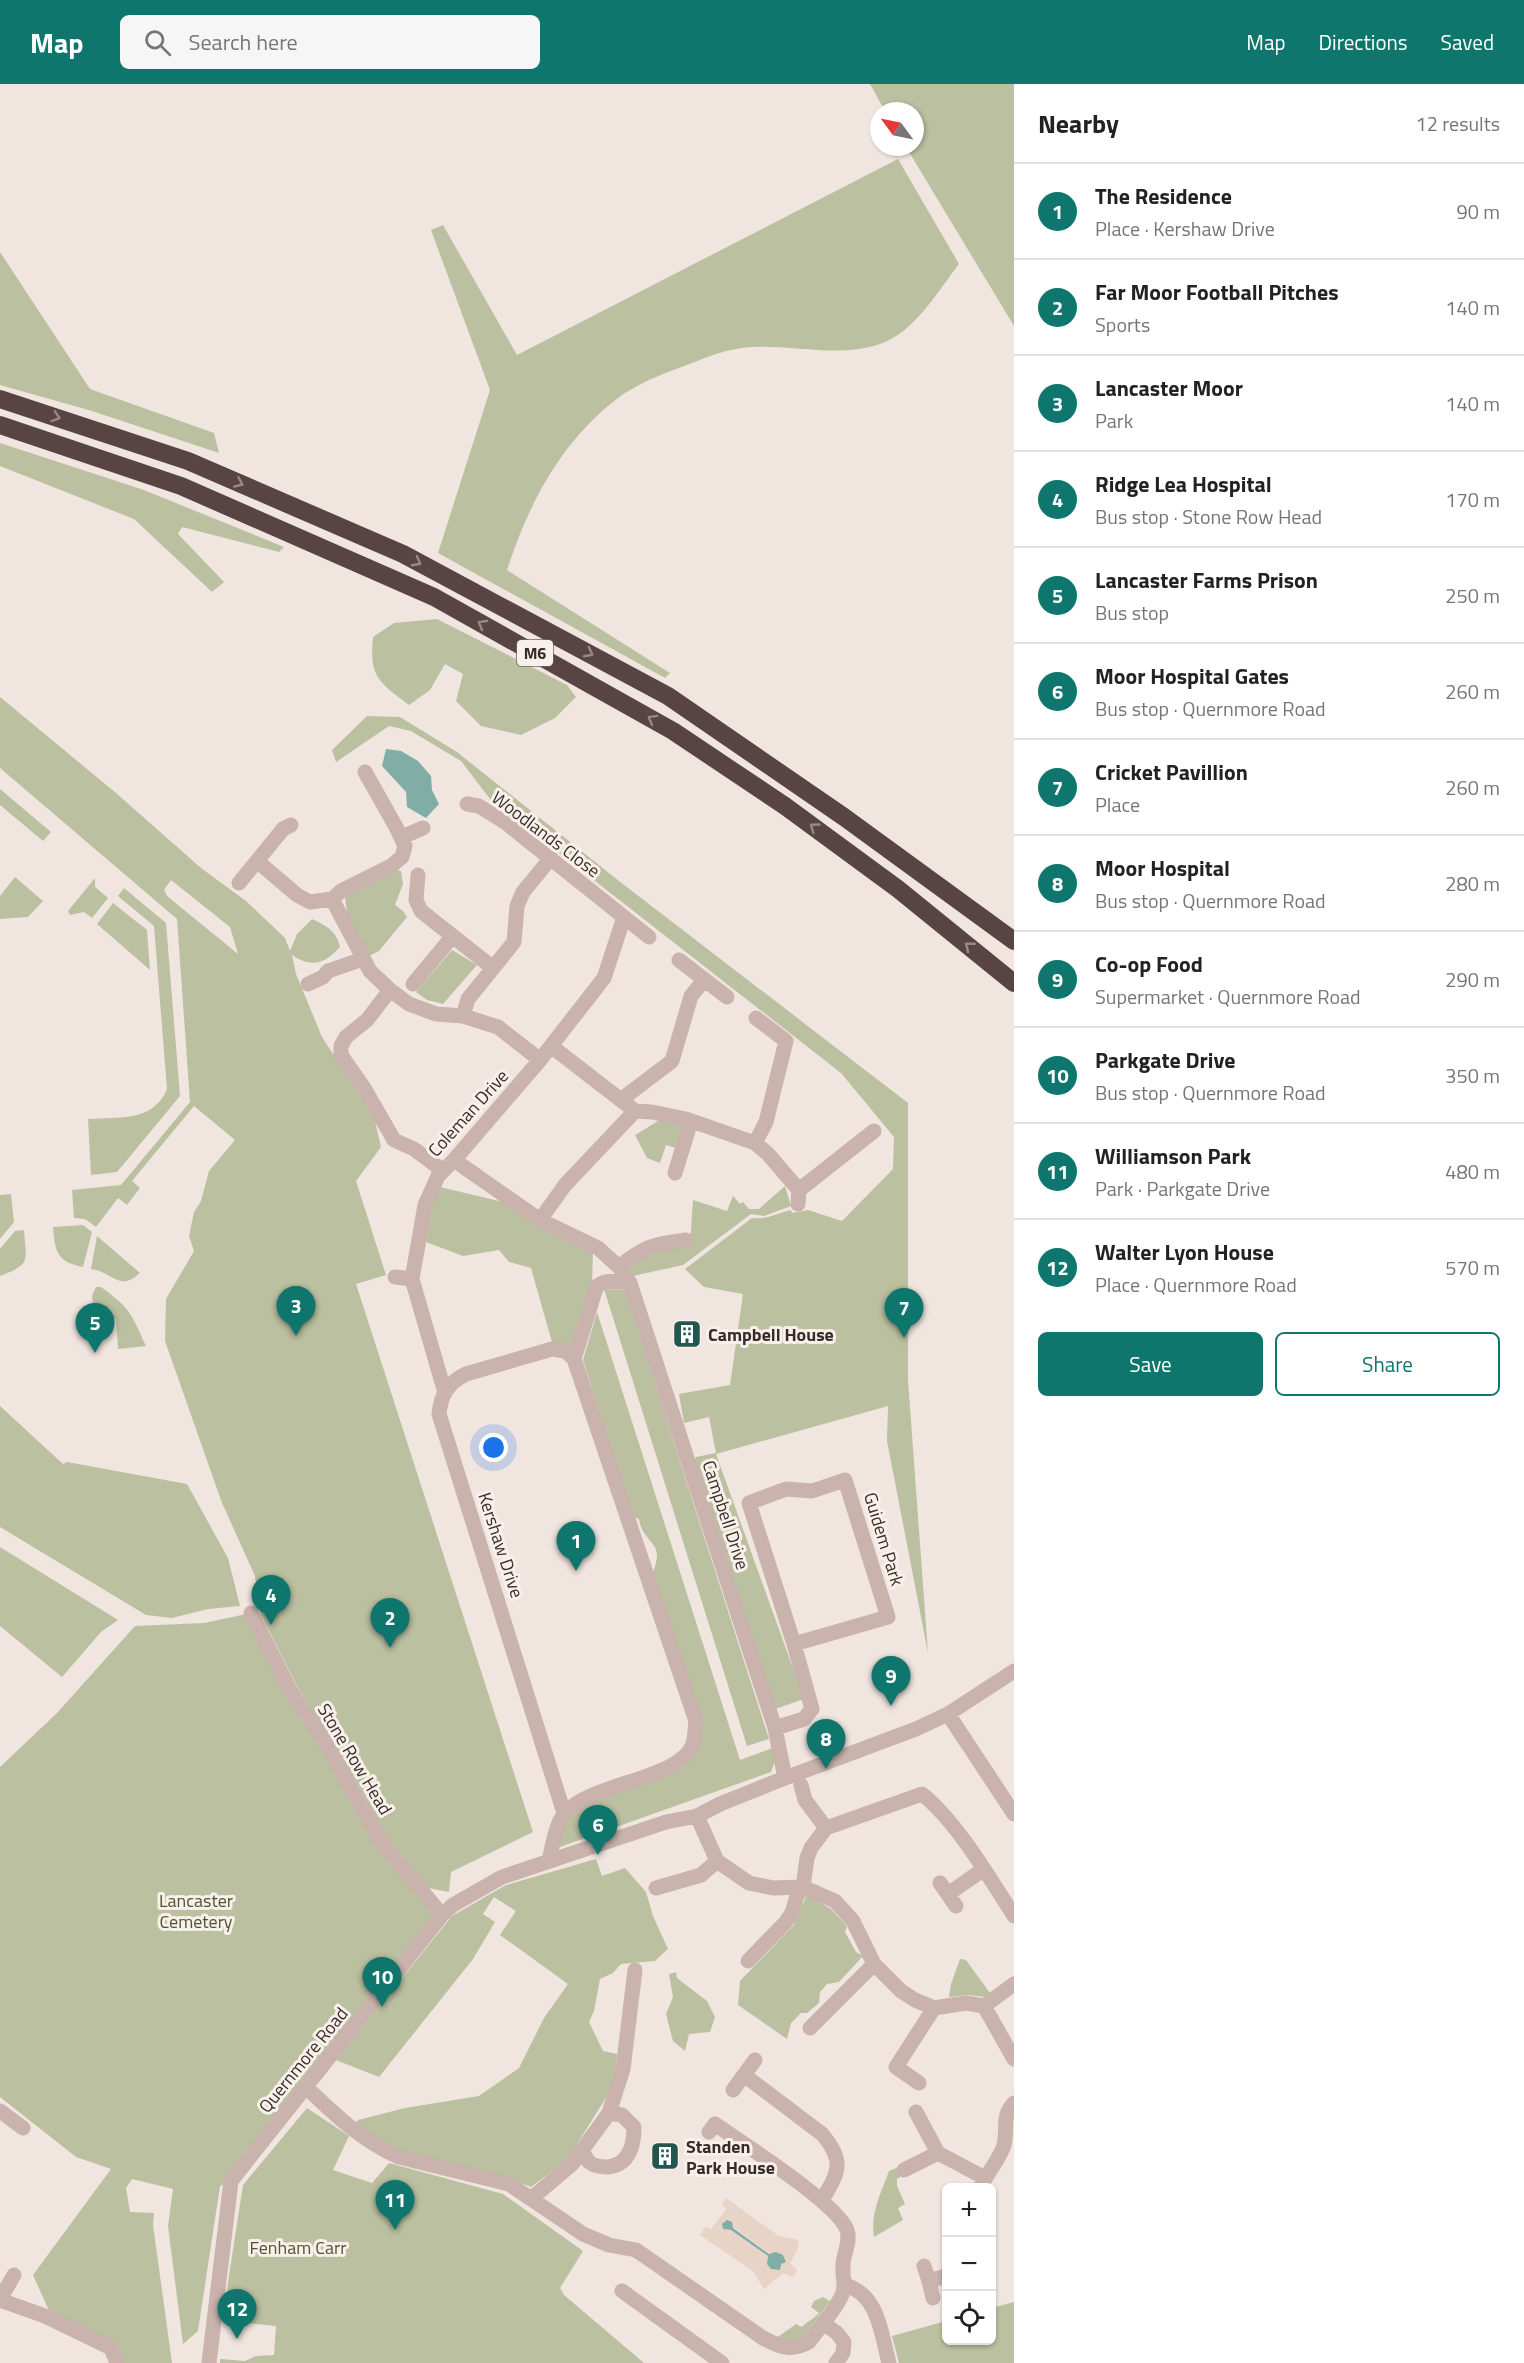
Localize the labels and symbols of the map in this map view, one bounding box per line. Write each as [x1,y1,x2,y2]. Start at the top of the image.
north arrow [870,102,924,156]
one-way arrow [50,410,61,422]
one-way arrow [232,476,243,488]
one-way arrow [411,555,421,566]
one-way arrow [477,620,488,631]
road number: M6 [517,640,553,666]
one-way arrow [583,646,594,658]
one-way arrow [648,715,658,726]
street label: Woodlands Close [486,784,606,884]
one-way arrow [809,823,820,834]
one-way arrow [964,942,975,953]
street label: Coleman Drive [421,1063,515,1163]
pin: 3 [276,1286,316,1336]
pin: 7 [884,1288,924,1338]
pin: 5 [76,1304,115,1353]
building icon: Campbell House [671,1318,703,1350]
place label: Campbell House [708,1321,834,1348]
your location [479,1433,508,1462]
street label: Campbell Drive [696,1457,756,1573]
street label: Kershaw Drive [471,1489,531,1601]
street label: Guidem Park [857,1489,911,1590]
pin: 1 [556,1522,596,1571]
pin: 4 [252,1576,290,1625]
pin: 2 [370,1598,410,1648]
pin: 9 [872,1656,910,1706]
street label: Stone Row Head [311,1698,399,1820]
pin: 8 [806,1720,846,1769]
pin: 6 [578,1806,618,1855]
park label: Lancaster Cemetery [159,1887,233,1935]
pin: 10 [362,1958,401,2007]
street label: Quernmore Road [252,2001,354,2119]
place label: Standen Park House [686,2133,775,2181]
building icon: Standen Park House [649,2140,681,2172]
pin: 11 [376,2180,414,2230]
park label: Fenham Carr [250,2234,346,2261]
pin: 12 [218,2290,256,2339]

